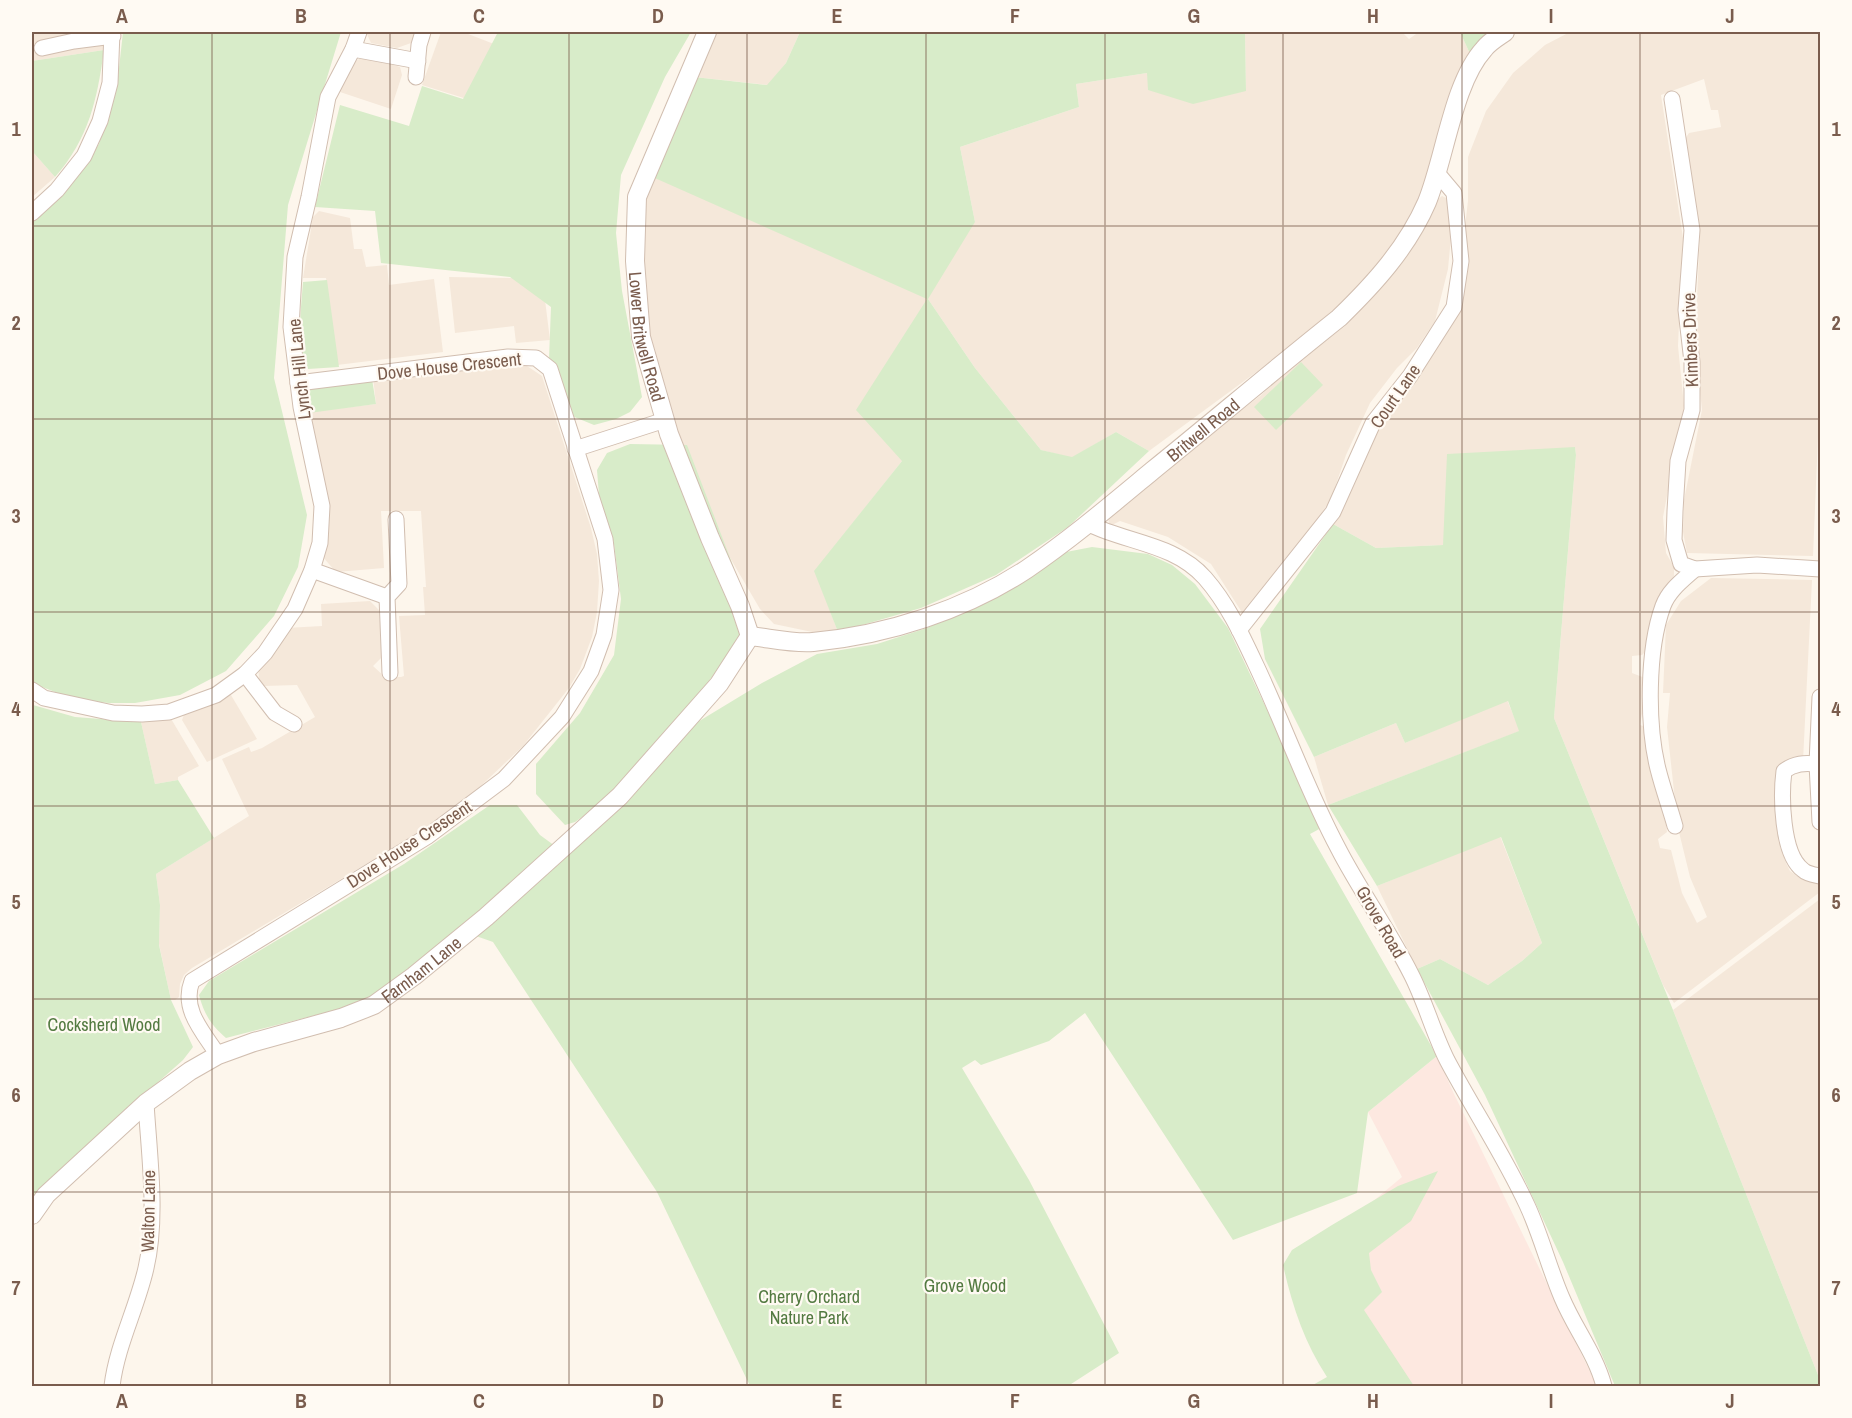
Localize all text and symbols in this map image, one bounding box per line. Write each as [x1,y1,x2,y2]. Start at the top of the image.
text: A [116,2,128,29]
text: B [295,2,307,29]
text: C [473,2,485,29]
text: D [652,2,664,29]
text: E [832,2,843,29]
text: F [1010,2,1020,29]
text: G [1188,2,1200,29]
text: H [1367,2,1379,29]
text: I [1549,2,1553,29]
text: J [1725,2,1735,29]
text: 1 [11,115,21,142]
text: 1 [1831,115,1841,142]
street label: Lower Britwell Road [623,271,671,404]
street label: Kimbers Drive [1676,292,1704,388]
text: 2 [11,309,21,336]
text: 2 [1831,309,1841,336]
street label: Lynch Hill Lane [281,317,317,421]
street label: Dove House Crescent [376,346,522,386]
street label: Court Lane [1364,359,1426,433]
street label: Britwell Road [1161,392,1245,467]
text: 3 [11,502,21,529]
text: 3 [1831,502,1841,529]
text: 4 [11,695,21,722]
text: 4 [1831,695,1841,722]
street label: Dove House Crescent [342,794,476,894]
street label: Grove Road [1350,881,1412,963]
text: 5 [11,888,21,915]
text: 5 [1831,888,1841,915]
street label: Farnham Lane [376,930,466,1008]
park label: Cocksherd Wood [48,1012,160,1037]
text: 6 [11,1081,21,1108]
text: 6 [1831,1081,1841,1108]
street label: Walton Lane [135,1170,161,1252]
park label: Grove Wood [924,1273,1006,1298]
text: 7 [11,1274,21,1301]
text: 7 [1831,1274,1841,1301]
park label: Cherry Orchard Nature Park [758,1284,860,1330]
text: A [116,1387,128,1414]
text: B [295,1387,307,1414]
text: C [473,1387,485,1414]
text: D [652,1387,664,1414]
text: E [832,1387,843,1414]
text: F [1010,1387,1020,1414]
text: G [1188,1387,1200,1414]
text: H [1367,1387,1379,1414]
text: I [1549,1387,1553,1414]
text: J [1725,1387,1735,1414]

